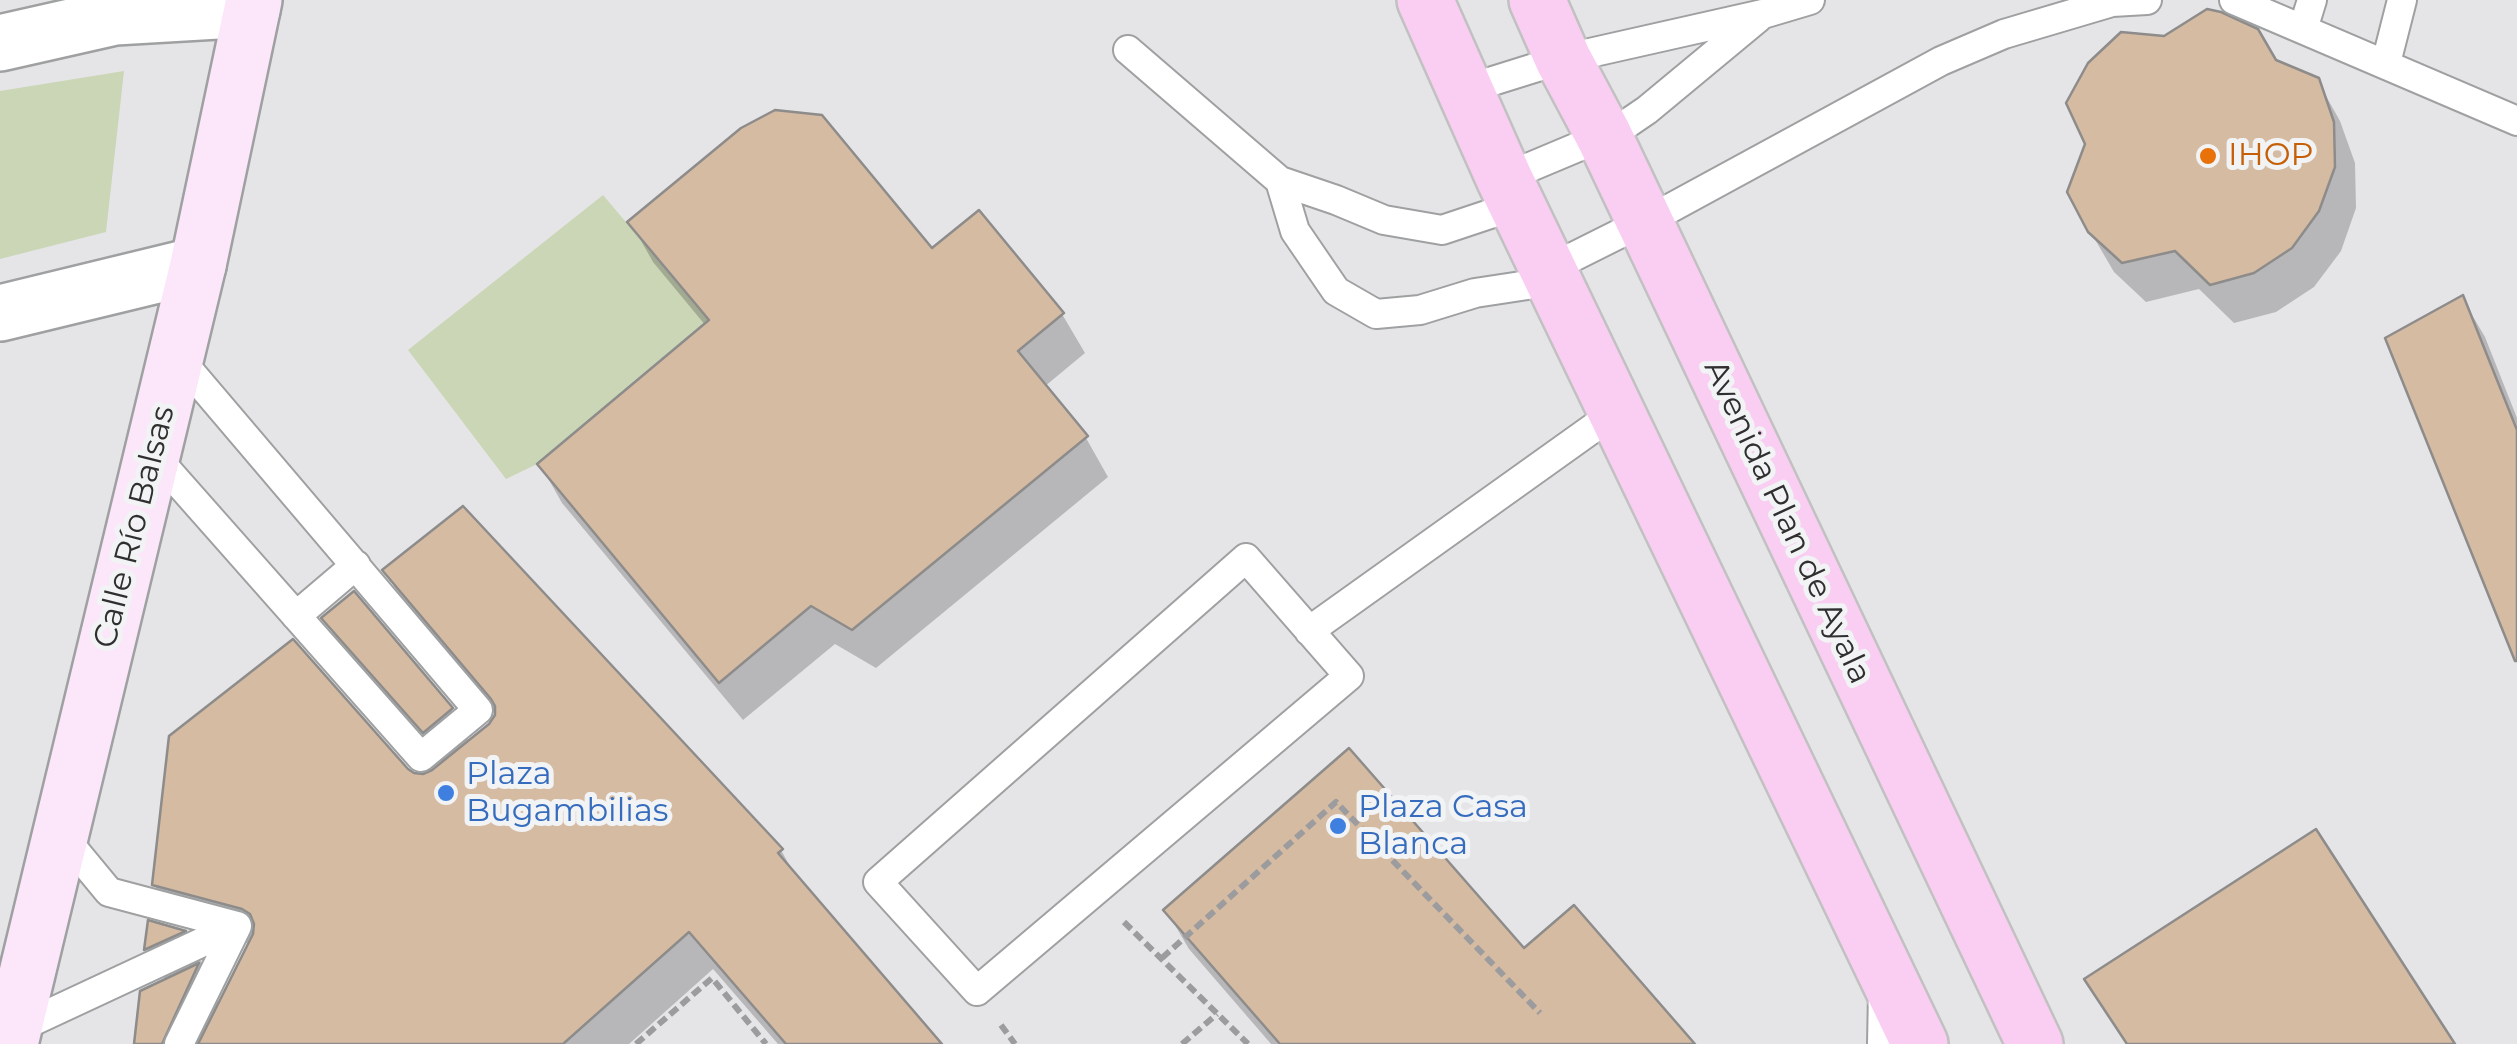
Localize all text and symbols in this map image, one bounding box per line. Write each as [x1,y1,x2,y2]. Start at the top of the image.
place label: IHOP [2228,137,2314,175]
marker: IHOP [2197,145,2219,167]
street label: Avenida Plan de Ayala [1695,354,1879,690]
street label: Calle Río Balsas [86,402,184,652]
place label: Plaza Bugambilias [466,756,668,831]
marker: Plaza Bugambilias [435,782,457,804]
place label: Plaza Casa Blanca [1358,789,1528,864]
marker: Plaza Casa Blanca [1327,815,1349,837]

